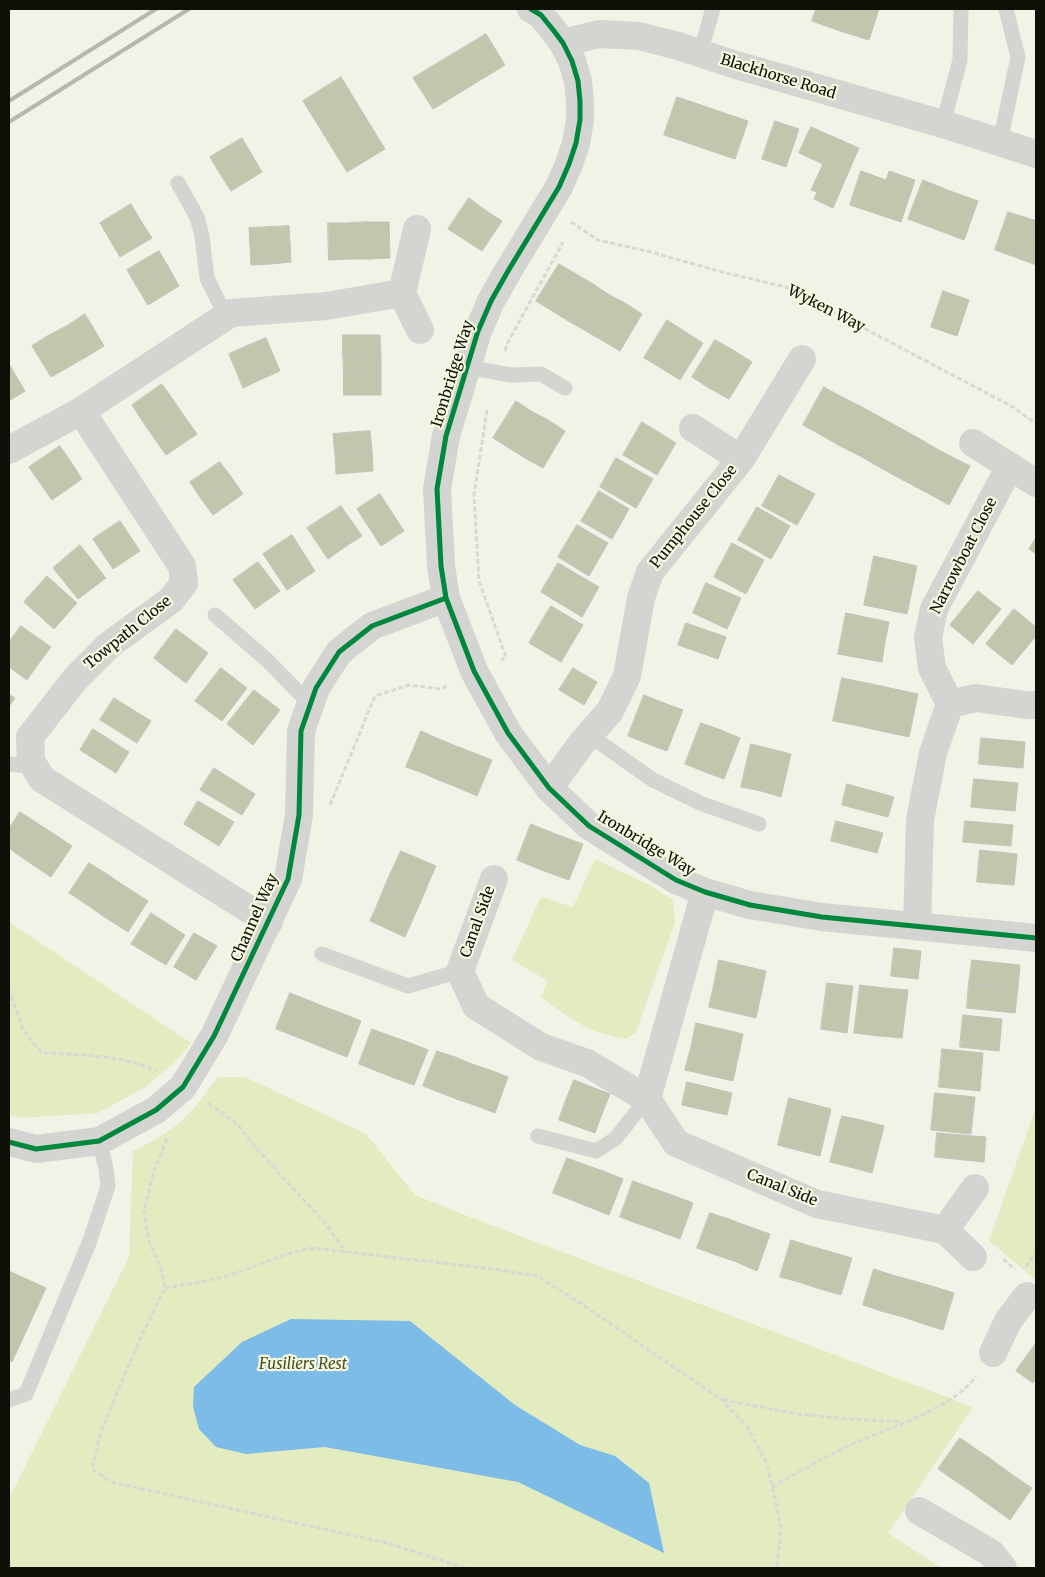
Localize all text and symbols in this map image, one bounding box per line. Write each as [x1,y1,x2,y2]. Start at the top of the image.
street label: Blackhorse Road [718,51,838,103]
street label: Wyken Way [784,282,868,336]
street label: Ironbridge Way [428,318,478,430]
street label: Pumphouse Close [647,462,741,572]
street label: Narrowboat Close [927,495,1001,617]
street label: Towpath Close [81,592,175,674]
street label: Ironbridge Way [594,808,698,880]
street label: Channel Way [228,871,282,965]
street label: Canal Side [457,884,499,960]
street label: Canal Side [744,1166,820,1210]
park label: Fusiliers Rest [259,1356,347,1374]

